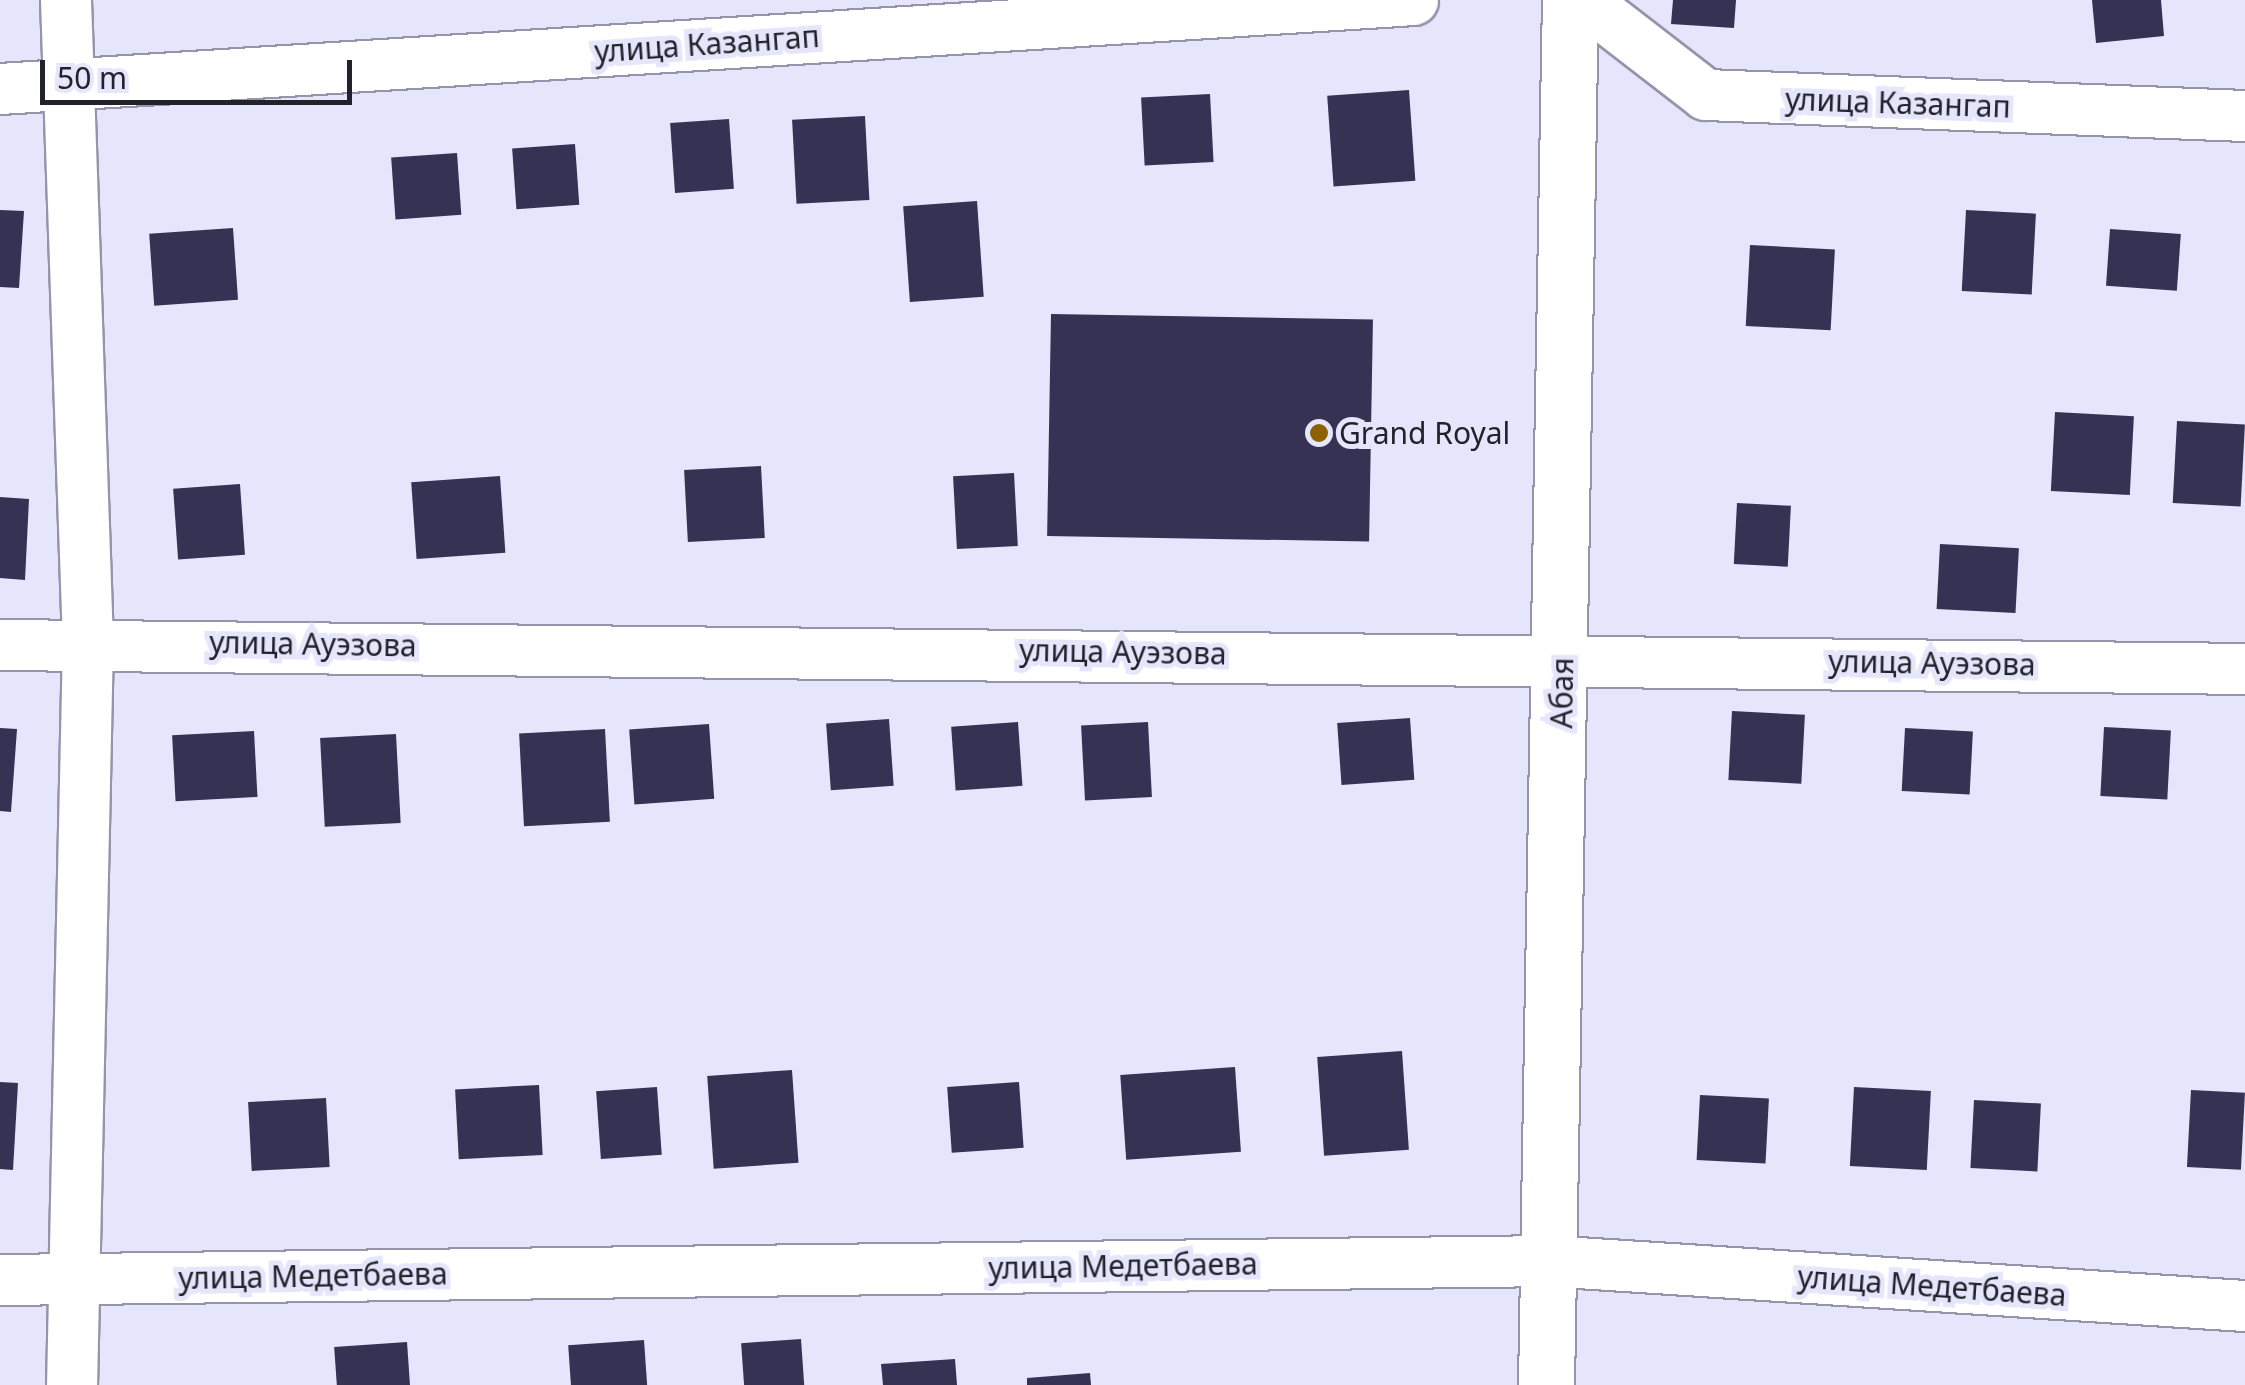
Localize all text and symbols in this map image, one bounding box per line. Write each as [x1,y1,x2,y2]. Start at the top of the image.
street label: улица Казангап [593,18,821,70]
scale bar [45,40,358,102]
text: 50 m [57,57,127,98]
street label: улица Казангап [1785,81,2011,125]
place label: Grand Royal [1339,415,1510,451]
marker: Grand Royal [1308,422,1330,444]
street label: улица Ауэзова [209,624,417,664]
street label: улица Ауэзова [1019,632,1227,672]
street label: улица Ауэзова [1828,643,2036,683]
street label: Абая [1543,657,1581,729]
street label: улица Медетбаева [988,1246,1258,1286]
street label: улица Медетбаева [178,1256,448,1296]
street label: улица Медетбаева [1796,1259,2068,1313]

